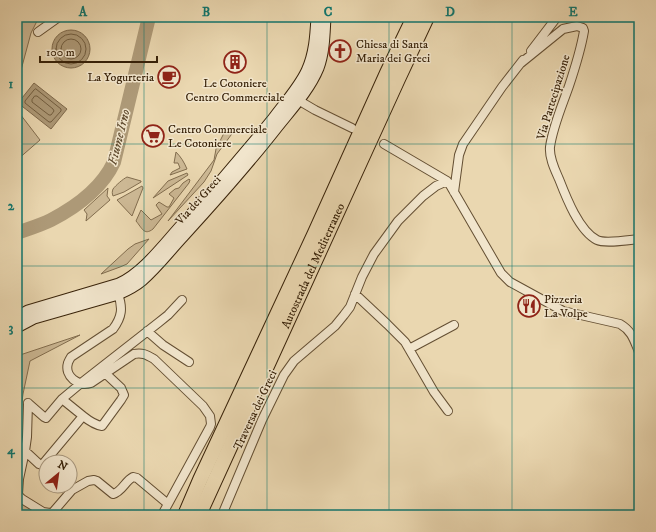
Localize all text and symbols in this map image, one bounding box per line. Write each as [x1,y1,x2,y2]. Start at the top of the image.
text: A [78,4,88,20]
text: B [202,4,210,20]
text: C [324,4,333,20]
text: D [445,4,455,20]
text: E [568,4,578,20]
place label: Chiesa di Santa Maria dei Greci [356,37,430,66]
scale bar [40,38,157,64]
church icon: Chiesa di Santa Maria dei Greci [327,38,353,64]
text: 100 m [46,45,75,60]
building icon: Le Cotoniere Centro Commerciale [222,49,248,75]
street label: Via Partecipazione [533,53,574,143]
cafe icon: La Yogurteria [156,64,182,90]
place label: La Yogurteria [87,70,155,85]
text: 1 [9,76,14,92]
place label: Le Cotoniere Centro Commerciale [186,76,285,105]
water label: Fiume Irno [104,108,134,167]
place label: Centro Commerciale Le Cotoniere [168,122,267,151]
supermarket icon: Centro Commerciale Le Cotoniere [140,123,166,149]
street label: Via dei Greci [172,173,224,229]
text: 2 [8,198,15,214]
street label: Autostrada del Mediterraneo [278,201,348,331]
place label: Pizzeria La Volpe [544,292,588,321]
restaurant icon: Pizzeria La Volpe [516,293,542,319]
text: 3 [9,320,14,336]
street label: Traversa dei Greci [230,368,281,453]
text: 4 [6,442,15,459]
north arrow [38,454,78,494]
text: N [55,458,70,474]

